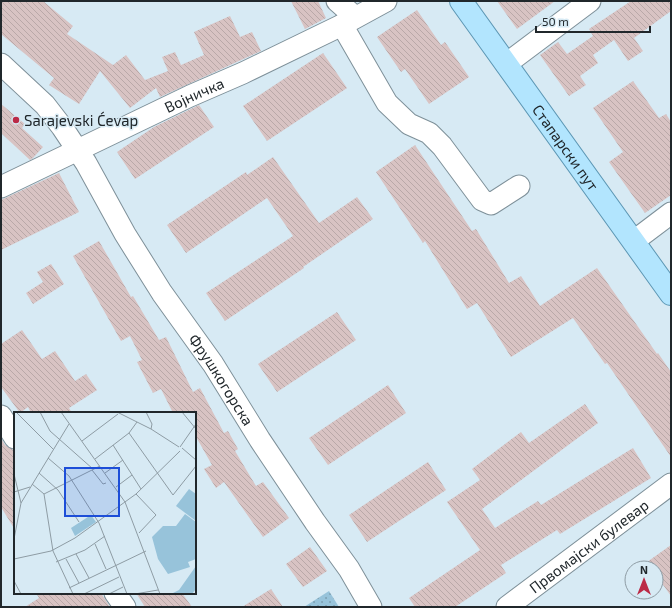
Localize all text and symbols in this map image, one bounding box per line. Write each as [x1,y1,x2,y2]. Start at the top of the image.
scale bar [536,8,650,34]
text: 50 m [542,14,569,28]
street label: Војничка [161,73,227,116]
street label: Стапарски пут [529,101,603,194]
place label: Sarajevski Ćevap [24,111,138,130]
marker: Sarajevski Ćevap [11,115,21,125]
street label: Фрушкогорска [185,330,258,429]
inset map [14,412,196,594]
street label: Првомајски булевар [525,495,652,596]
north arrow [624,560,664,600]
text: N [640,563,648,576]

